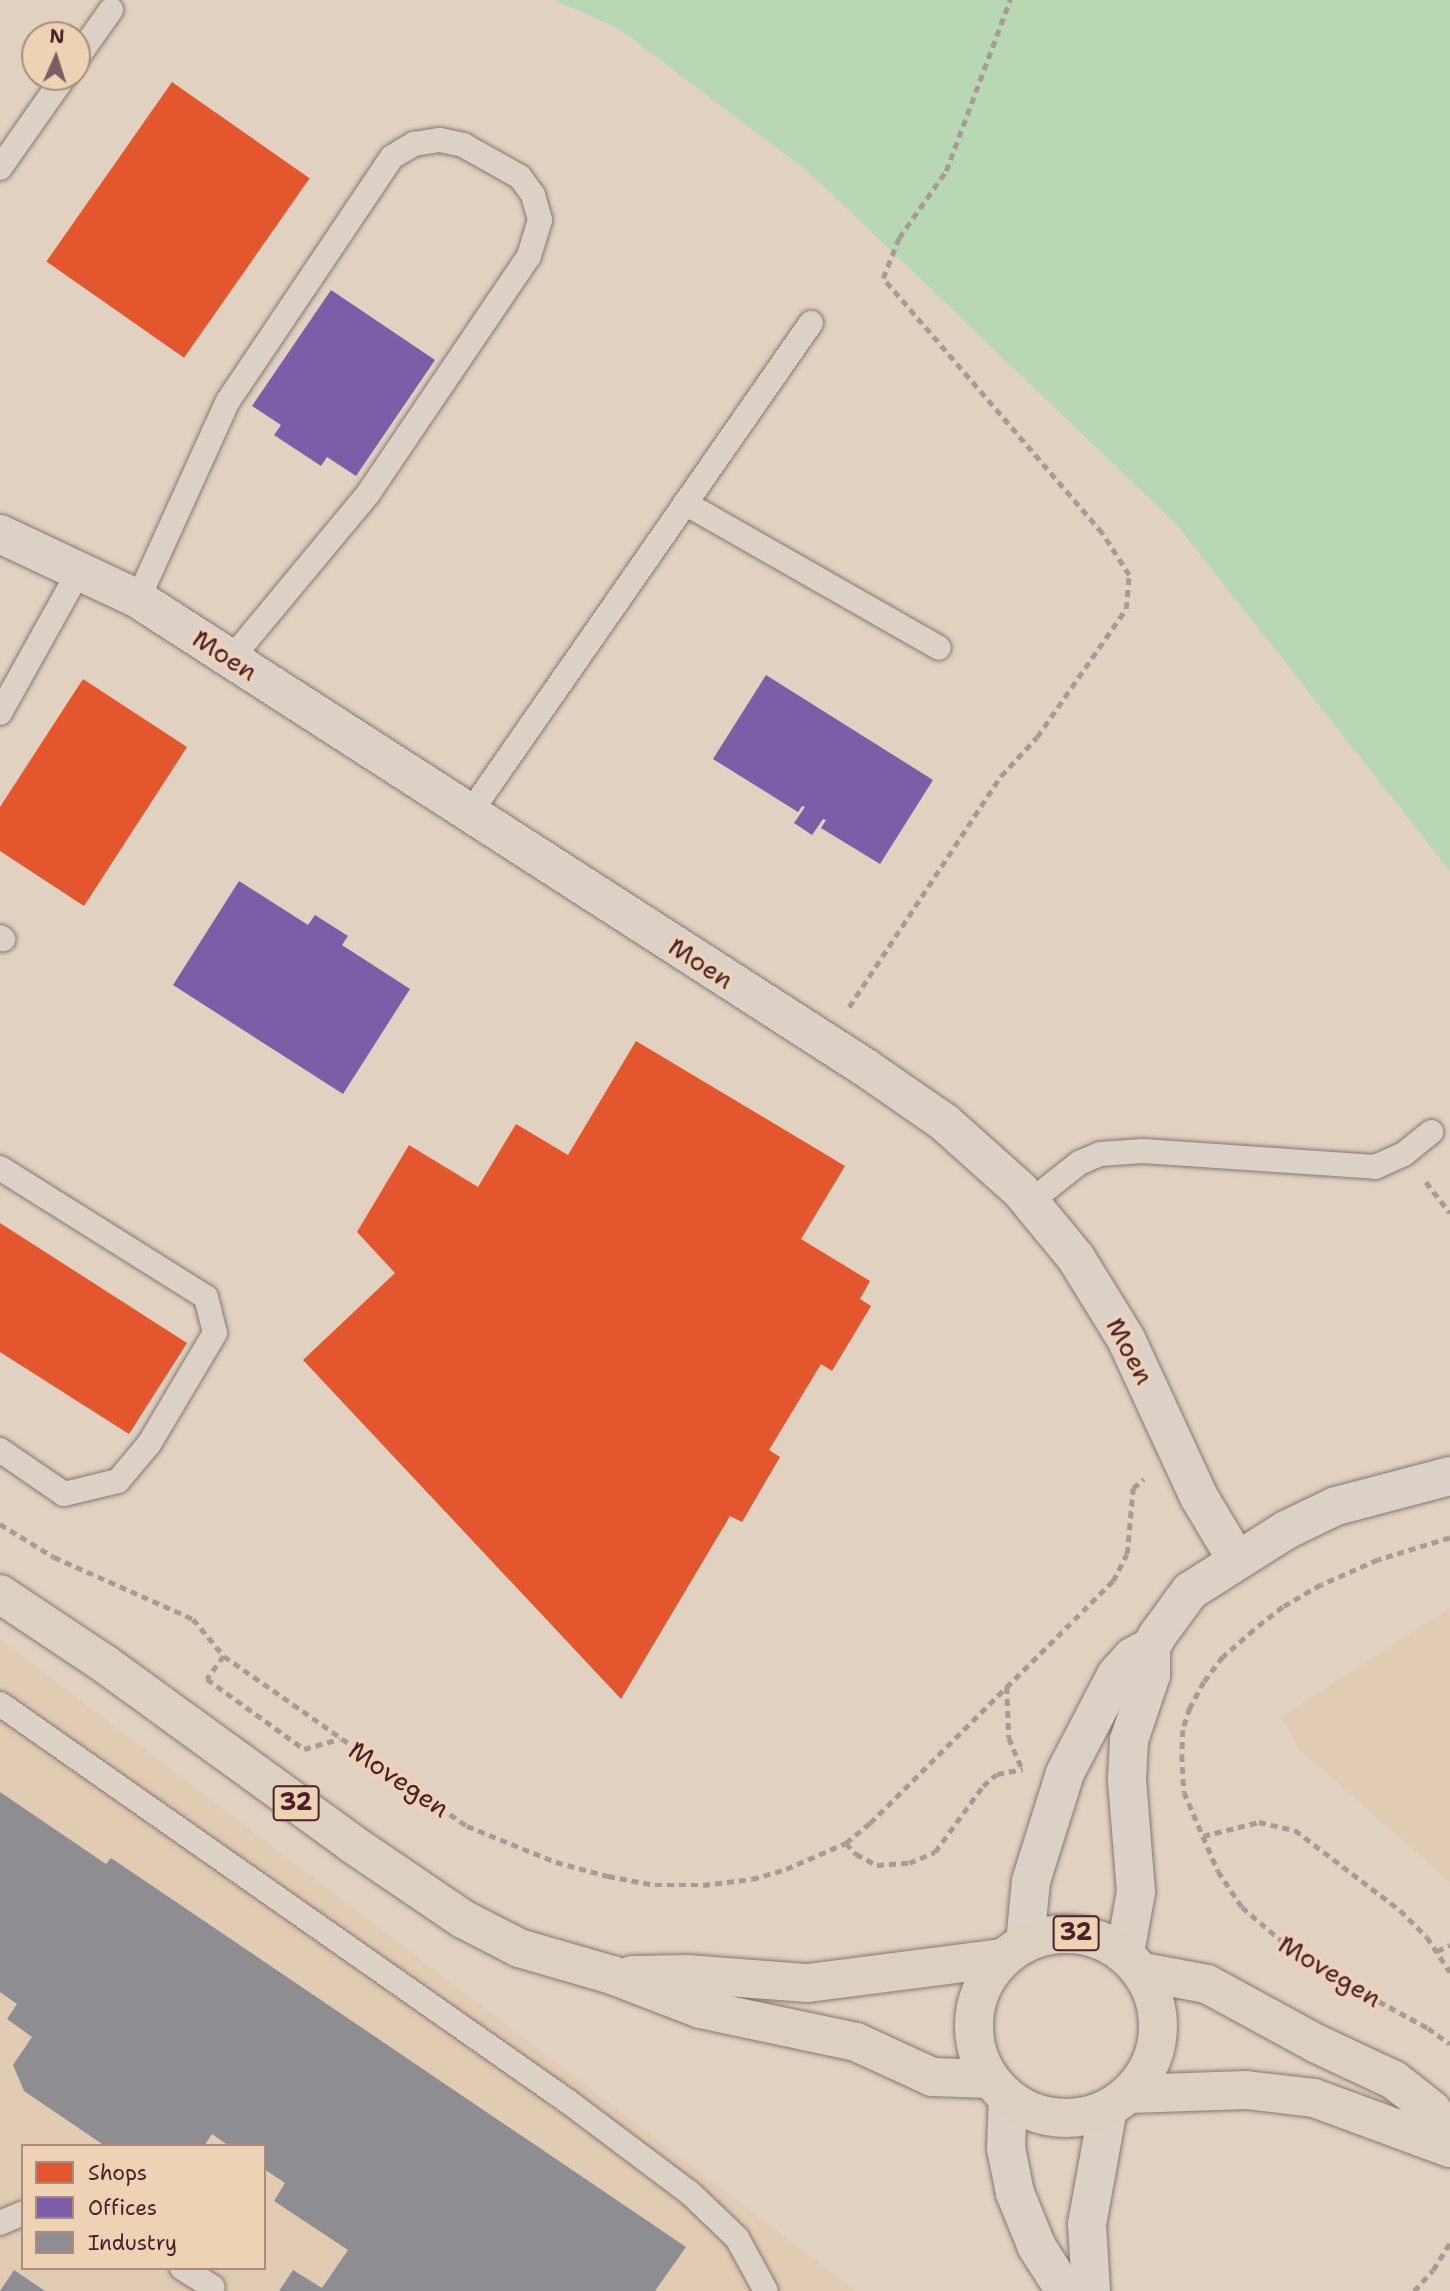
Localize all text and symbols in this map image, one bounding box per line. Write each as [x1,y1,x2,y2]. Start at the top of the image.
north arrow [21,21,91,91]
text: N [49,24,65,49]
street label: Moen [187,623,263,687]
street label: Moen [663,931,739,995]
street label: Moen [1100,1312,1160,1390]
street label: Movegen [343,1734,455,1824]
road number: 32 [272,1782,320,1824]
road number: 32 [1052,1912,1100,1954]
street label: Movegen [1273,1928,1387,2014]
legend [21,2144,266,2270]
text: Shops [88,2159,147,2187]
text: Offices [88,2194,157,2222]
text: Industry [88,2229,177,2257]

